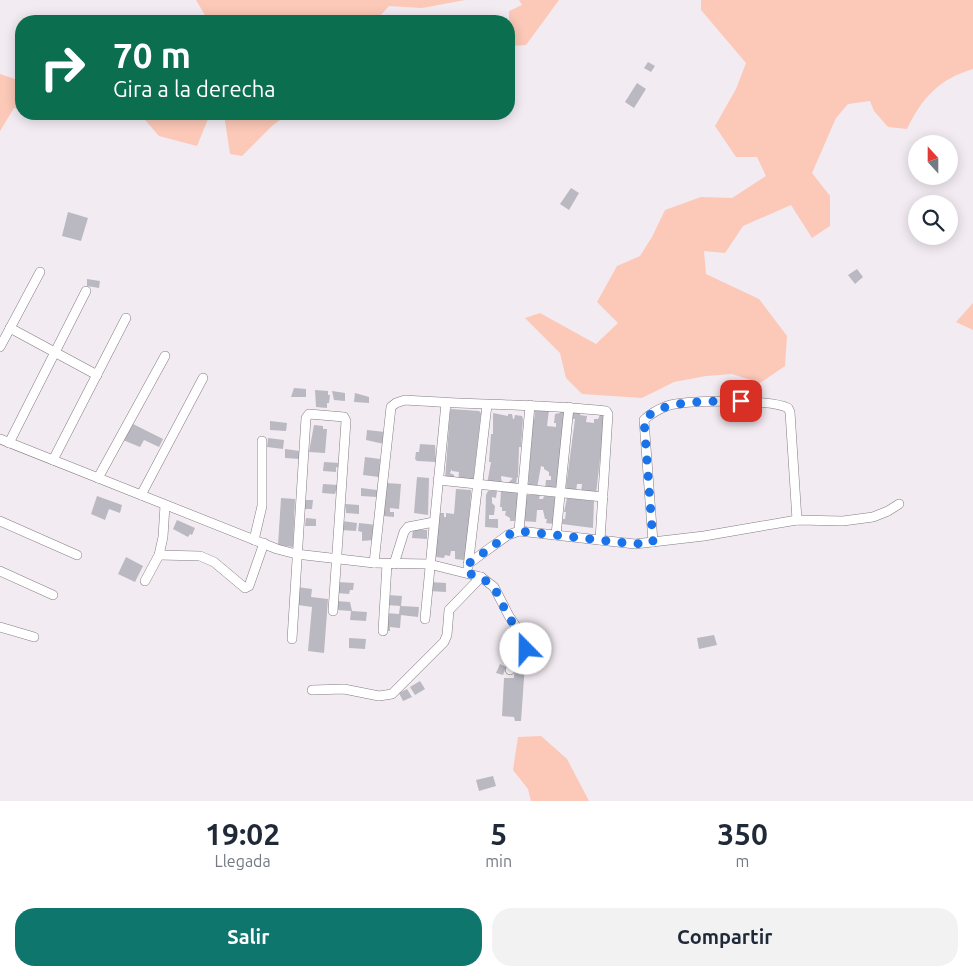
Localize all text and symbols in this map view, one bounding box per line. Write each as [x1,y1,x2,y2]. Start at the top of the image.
icon: right [30,35,95,100]
text: 70 m [113,35,191,75]
text: Gira a la derecha [113,76,276,101]
north arrow [908,135,958,185]
map controls [908,135,958,245]
button: search [908,195,958,245]
pin [720,380,762,422]
icon: arrive [727,387,755,415]
position arrow [499,622,551,674]
text: 19:02 [205,817,280,851]
text: 5 [490,817,507,851]
text: 350 [717,817,768,851]
text: Llegada [215,852,271,870]
text: min [485,852,512,870]
text: m [736,852,749,870]
button: Salir [15,908,482,966]
button: Compartir [492,908,958,966]

